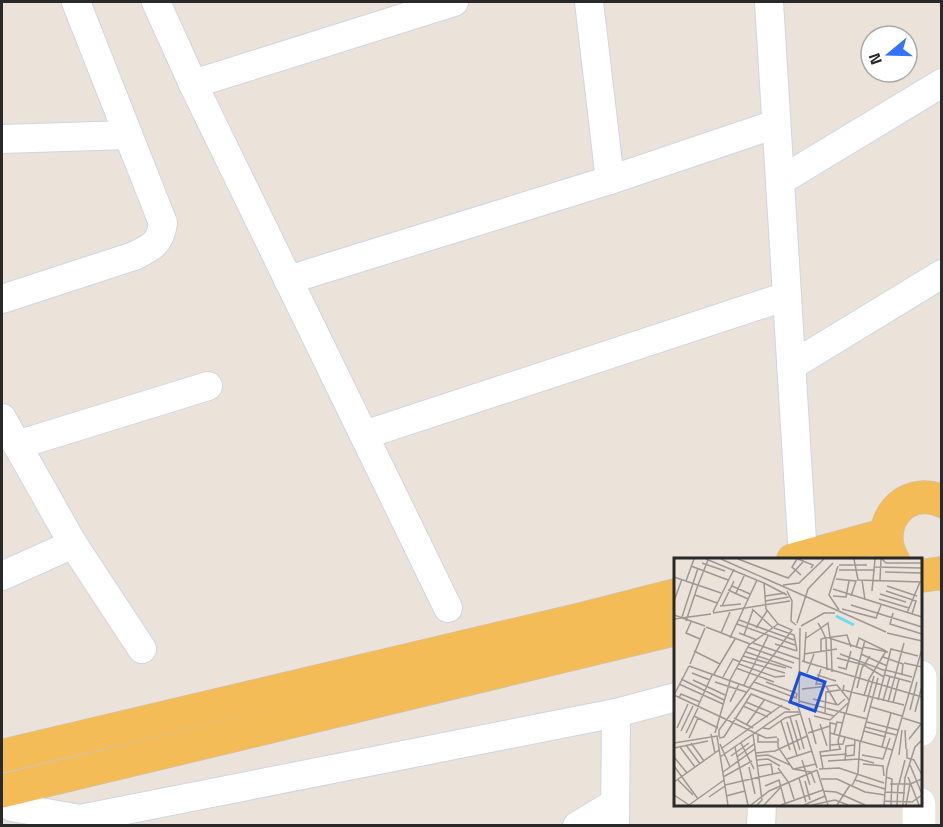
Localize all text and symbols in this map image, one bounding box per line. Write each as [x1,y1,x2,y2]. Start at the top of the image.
north arrow [859,24,919,84]
text: N [862,50,888,68]
inset map [674,558,922,806]

